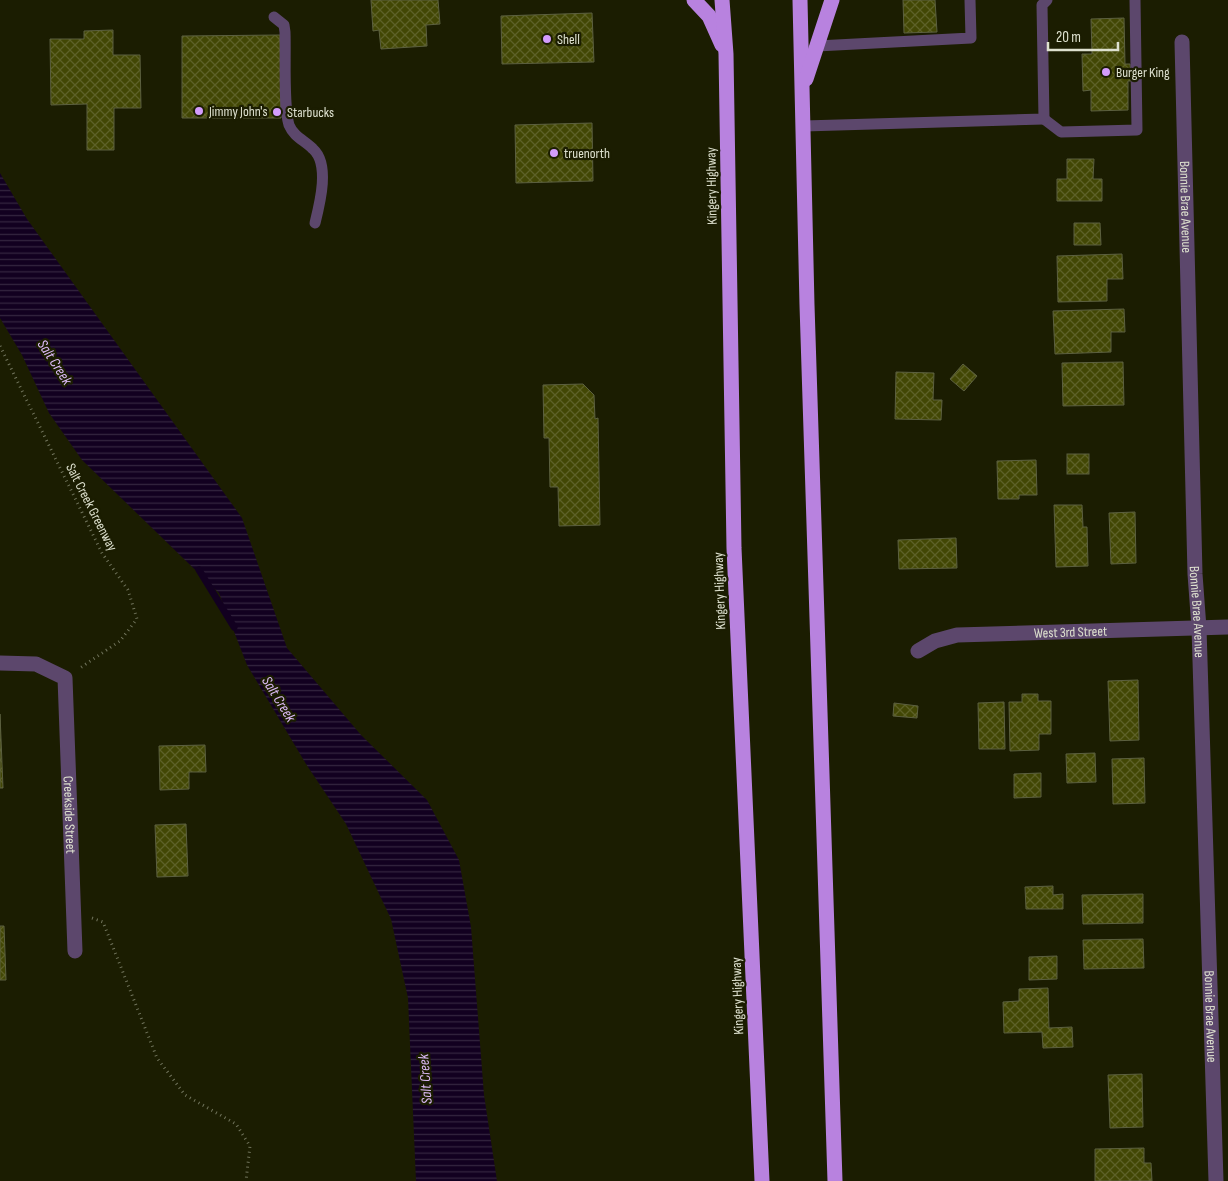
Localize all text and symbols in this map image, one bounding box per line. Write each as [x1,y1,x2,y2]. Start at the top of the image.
scale bar [1048,20,1118,52]
text: 20 m [1056,28,1081,47]
place label: Shell [557,31,580,48]
marker: Shell [541,33,553,45]
place label: Burger King [1116,64,1170,81]
marker: Burger King [1100,66,1112,78]
place label: Jimmy John's [208,103,267,120]
place label: Starbucks [287,104,334,121]
marker: Jimmy John's [193,105,205,117]
marker: Starbucks [271,106,283,118]
place label: truenorth [564,145,610,162]
street label: Kingery Highway [702,146,721,225]
marker: truenorth [548,147,560,159]
street label: Bonnie Brae Avenue [1176,161,1195,253]
water label: Salt Creek [33,336,76,389]
street label: Salt Creek Greenway [62,460,121,555]
street label: Kingery Highway [710,551,729,630]
street label: Bonnie Brae Avenue [1186,566,1208,658]
street label: West 3rd Street [1033,623,1107,642]
water label: Salt Creek [257,673,300,726]
street label: Creekside Street [60,775,79,854]
street label: Kingery Highway [728,956,747,1035]
street label: Bonnie Brae Avenue [1201,970,1220,1063]
water label: Salt Creek [414,1053,437,1105]

